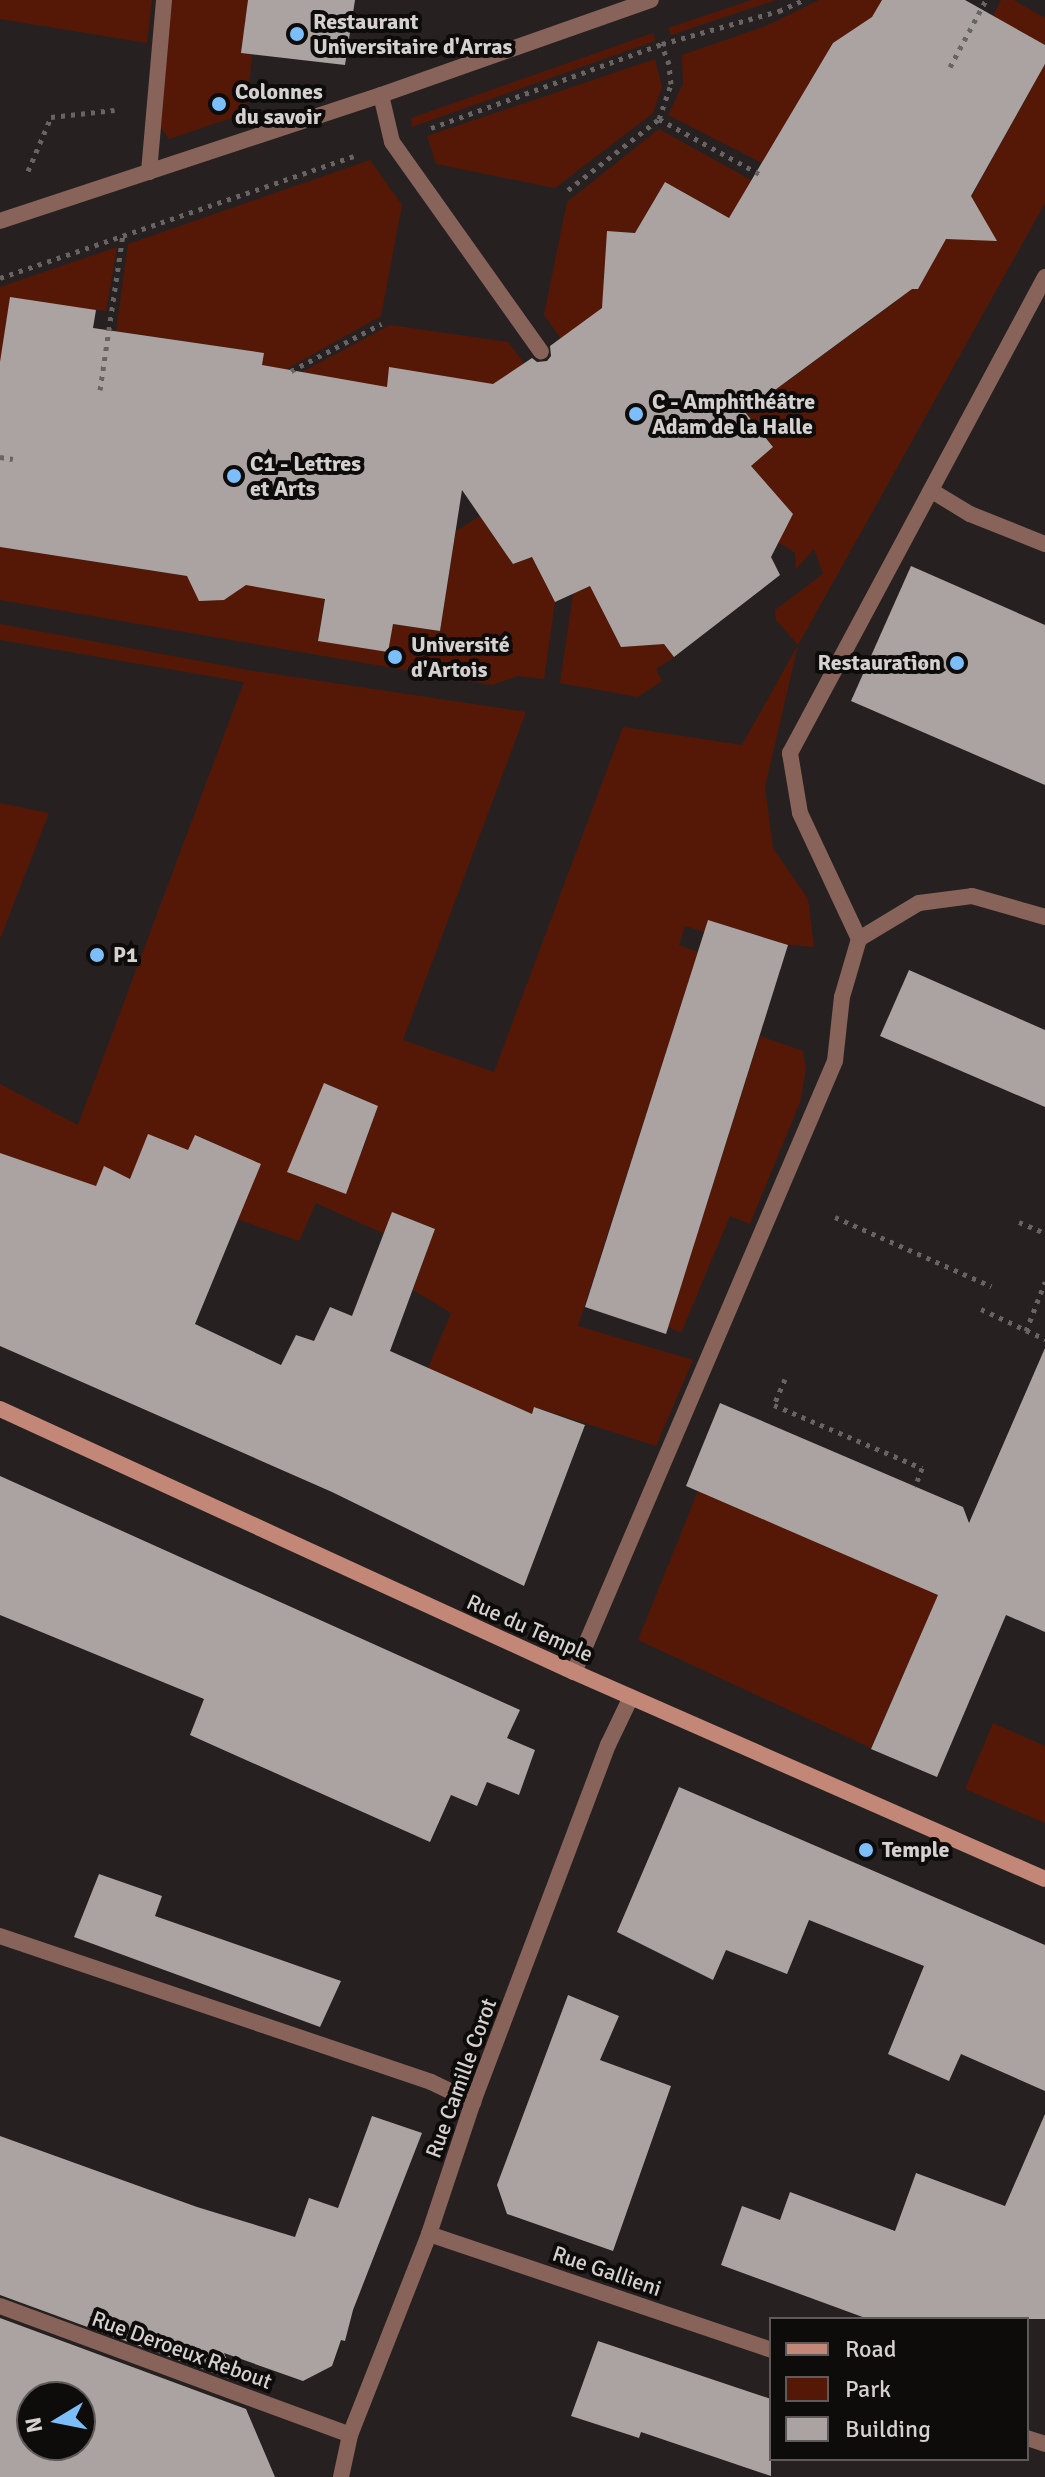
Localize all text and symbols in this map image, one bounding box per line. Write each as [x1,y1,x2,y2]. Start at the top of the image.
place label: Restaurant Universitaire d'Arras [313,8,512,60]
marker: Restaurant Universitaire d'Arras [288,25,306,43]
place label: Colonnes du savoir [235,78,323,130]
marker: Colonnes du savoir [210,95,228,113]
place label: C - Amphithéâtre Adam de la Halle [652,388,815,440]
marker: C - Amphithéâtre Adam de la Halle [627,405,645,423]
place label: C1 - Lettres et Arts [250,450,361,502]
marker: C1 - Lettres et Arts [225,467,243,485]
place label: Université d'Artois [411,631,510,682]
marker: Université d'Artois [386,648,404,666]
place label: Restauration [818,650,941,676]
marker: Restauration [948,654,966,672]
place label: P1 [113,942,138,968]
marker: P1 [88,946,106,964]
street label: Rue du Temple [463,1588,597,1668]
place label: Temple [882,1837,949,1863]
marker: Temple [857,1841,875,1859]
street label: Rue Camille Corot [420,1995,502,2161]
street label: Rue Gallieni [549,2240,665,2302]
street label: Rue Deroeux Rebout [88,2305,276,2395]
legend [769,2317,1029,2461]
text: Road [845,2334,896,2364]
text: Park [845,2374,891,2404]
north arrow [16,2381,96,2461]
text: Building [845,2414,931,2444]
text: N [19,2415,48,2435]

